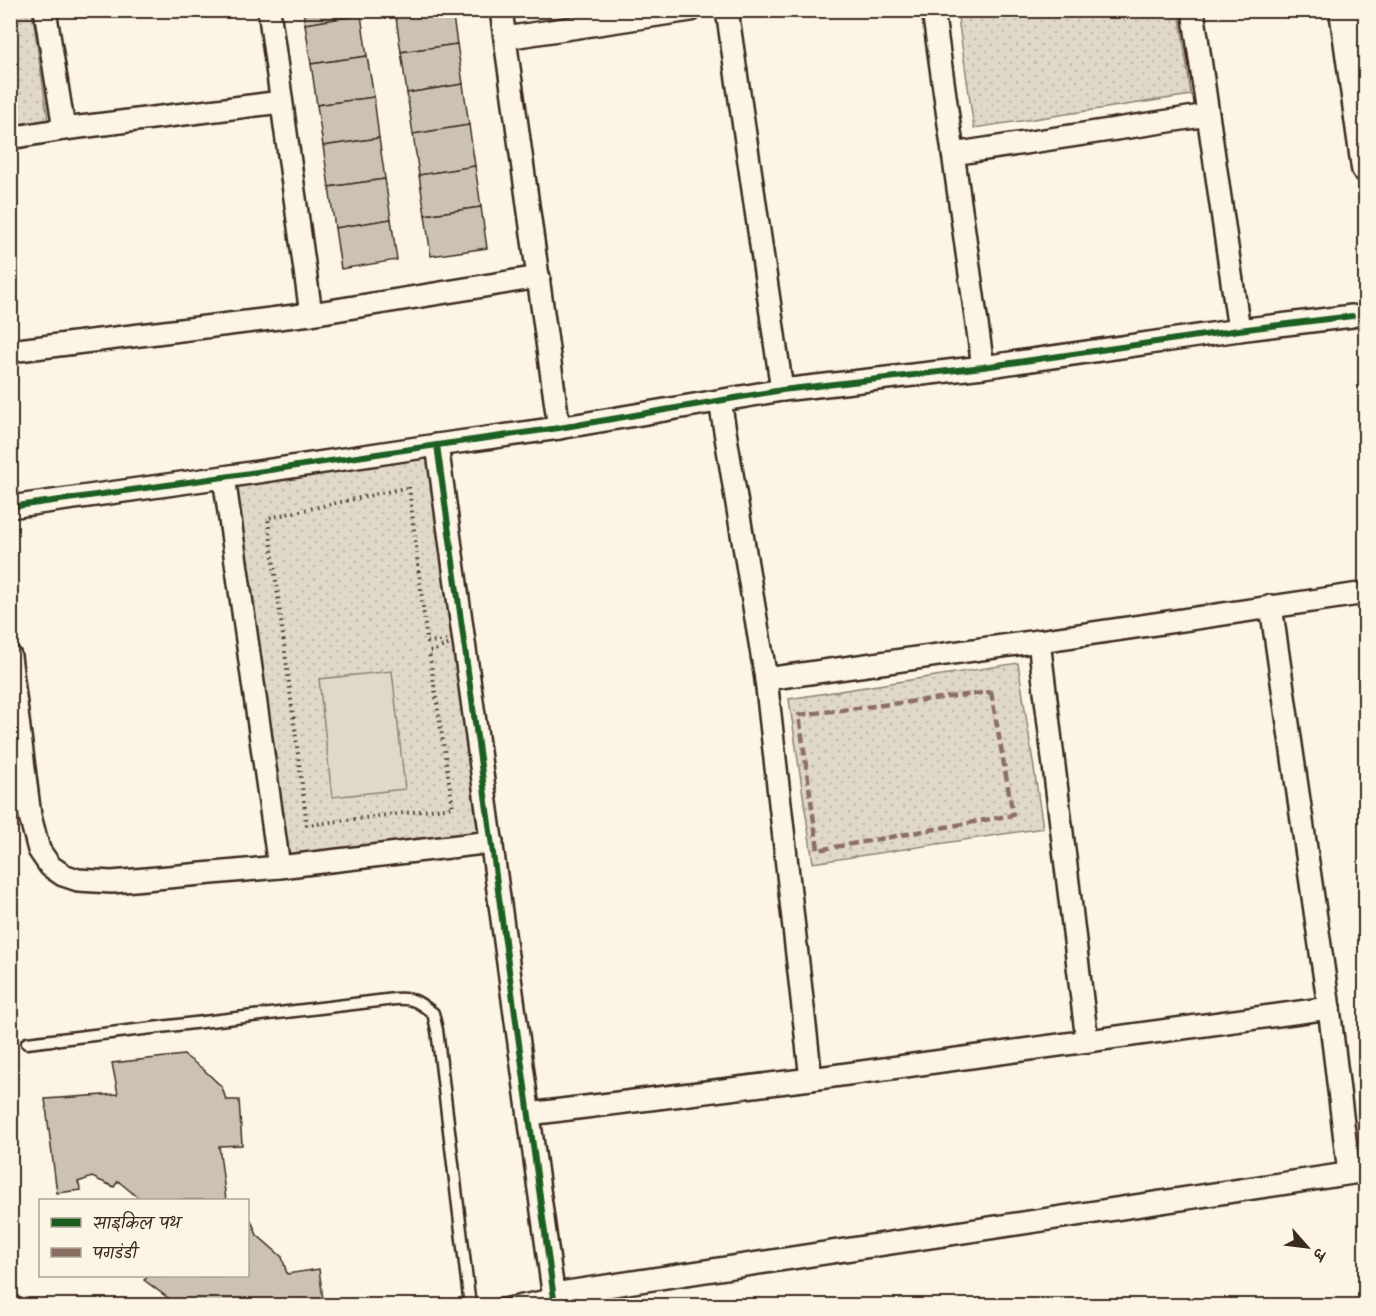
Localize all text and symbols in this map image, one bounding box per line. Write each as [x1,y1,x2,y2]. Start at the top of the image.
legend [39,1199,249,1277]
text: साइकिल पथ [93,1210,183,1239]
north arrow [1277,1217,1337,1277]
text: पगडंडी [92,1240,140,1269]
text: उ [1304,1243,1332,1266]

